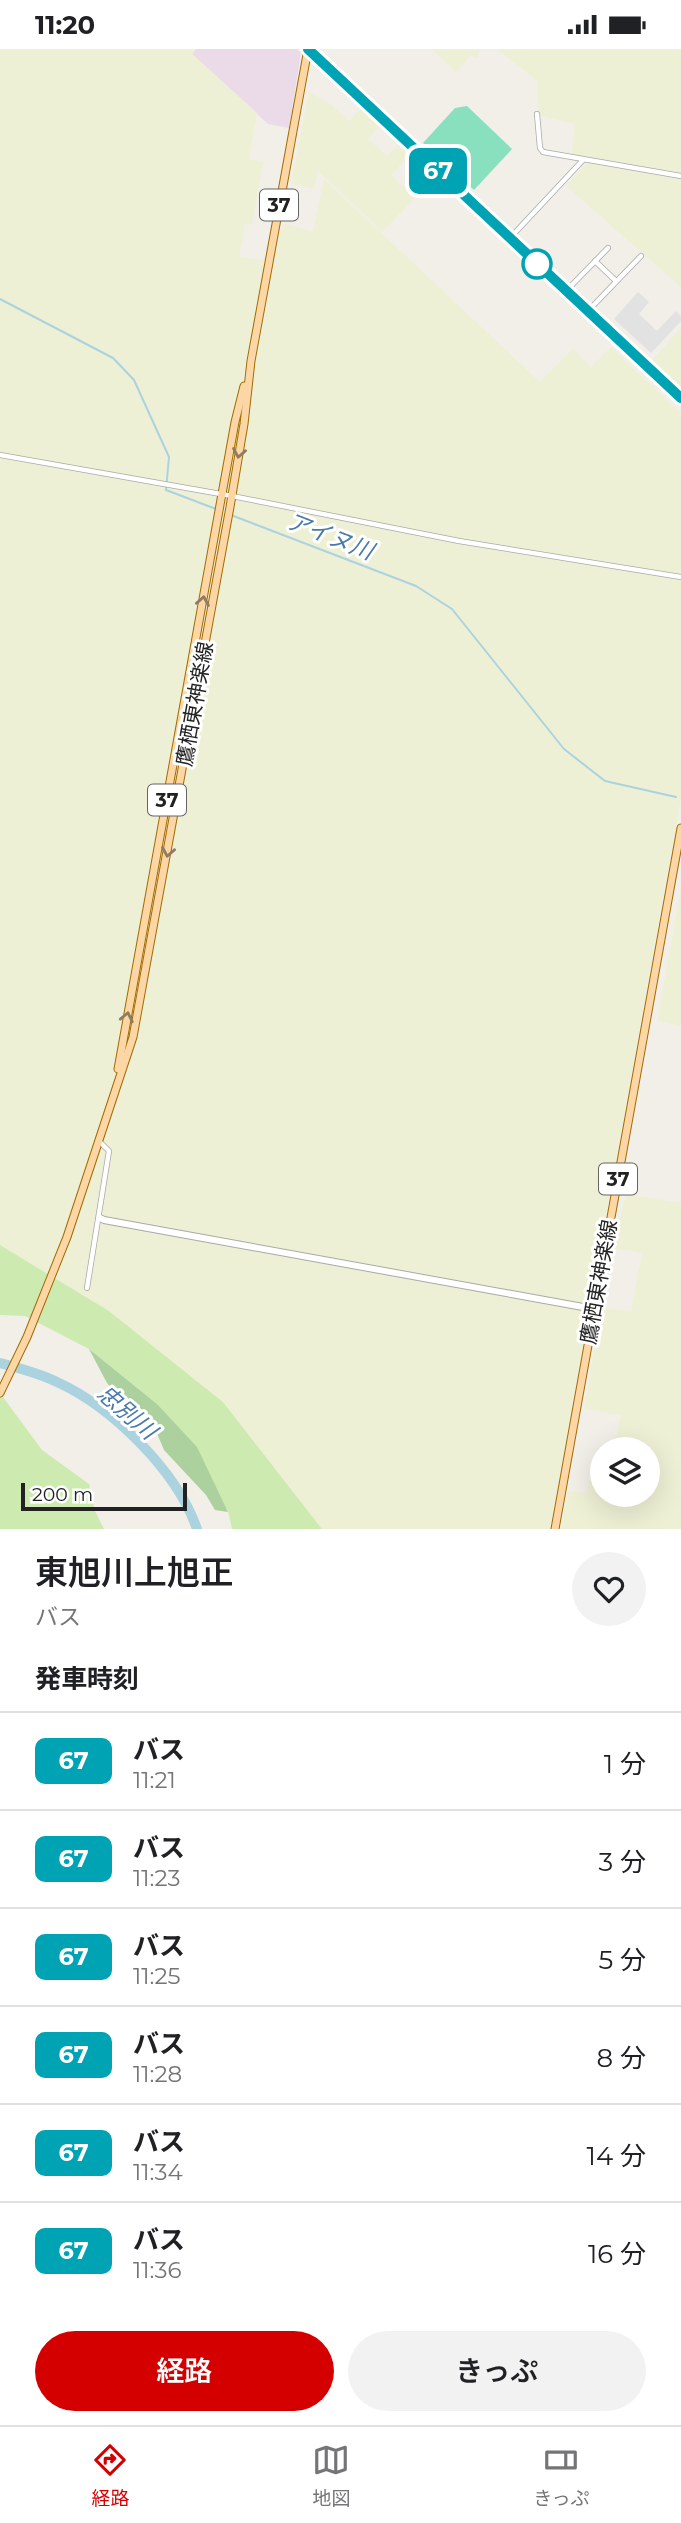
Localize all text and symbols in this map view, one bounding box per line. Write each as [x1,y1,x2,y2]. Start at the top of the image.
text: 11:20 [35,9,95,41]
line badge: 67 [406,148,470,194]
text: 67 [423,156,453,185]
road number: 37 [260,189,298,221]
unlabelled marker [522,249,552,279]
one-way arrow [232,447,247,459]
water label: アイヌ川 [283,507,380,566]
one-way arrow [195,595,210,606]
street label: 鷹栖東神楽線 [171,640,218,768]
road number: 37 [148,785,186,815]
one-way arrow [161,846,176,858]
one-way arrow [118,1011,133,1023]
road number: 37 [599,1163,637,1195]
street label: 鷹栖東神楽線 [575,1218,622,1346]
water label: 忠別川 [92,1379,164,1447]
map controls [590,1437,660,1507]
button: layers [590,1437,660,1507]
scale bar [21,1480,187,1512]
text: 200 m [32,1483,93,1506]
text: 東旭川上旭正 [35,1552,233,1592]
button: heart [572,1552,646,1626]
text: バス [35,1603,81,1631]
text: 発車時刻 [35,1663,139,1695]
text: バス [133,1734,185,1766]
text: 67 [58,1746,89,1775]
text: 1 分 [604,1748,646,1780]
text: 11:21 [133,1766,176,1794]
text: バス [133,1832,185,1864]
text: 67 [58,1844,89,1873]
text: 3 分 [599,1846,646,1878]
text: 11:23 [133,1864,181,1892]
text: バス [133,1930,185,1962]
text: 67 [58,1942,89,1971]
text: 5 分 [598,1944,646,1976]
text: 11:25 [133,1962,181,1990]
text: バス [133,2028,185,2060]
text: 67 [58,2040,89,2069]
text: 8 分 [597,2042,646,2074]
text: 11:28 [133,2060,182,2088]
text: バス [133,2126,185,2158]
text: 67 [58,2138,89,2167]
text: 14 分 [587,2140,646,2172]
text: 11:34 [133,2158,183,2186]
text: バス [133,2224,185,2256]
text: 67 [58,2236,89,2265]
text: 16 分 [588,2238,646,2270]
text: 11:36 [133,2256,181,2284]
button: 経路 [35,2331,334,2411]
button: きっぷ [348,2331,646,2411]
tab: 経路 [91,2441,129,2510]
tab: 地図 [312,2441,350,2510]
tab: きっぷ [533,2441,590,2510]

